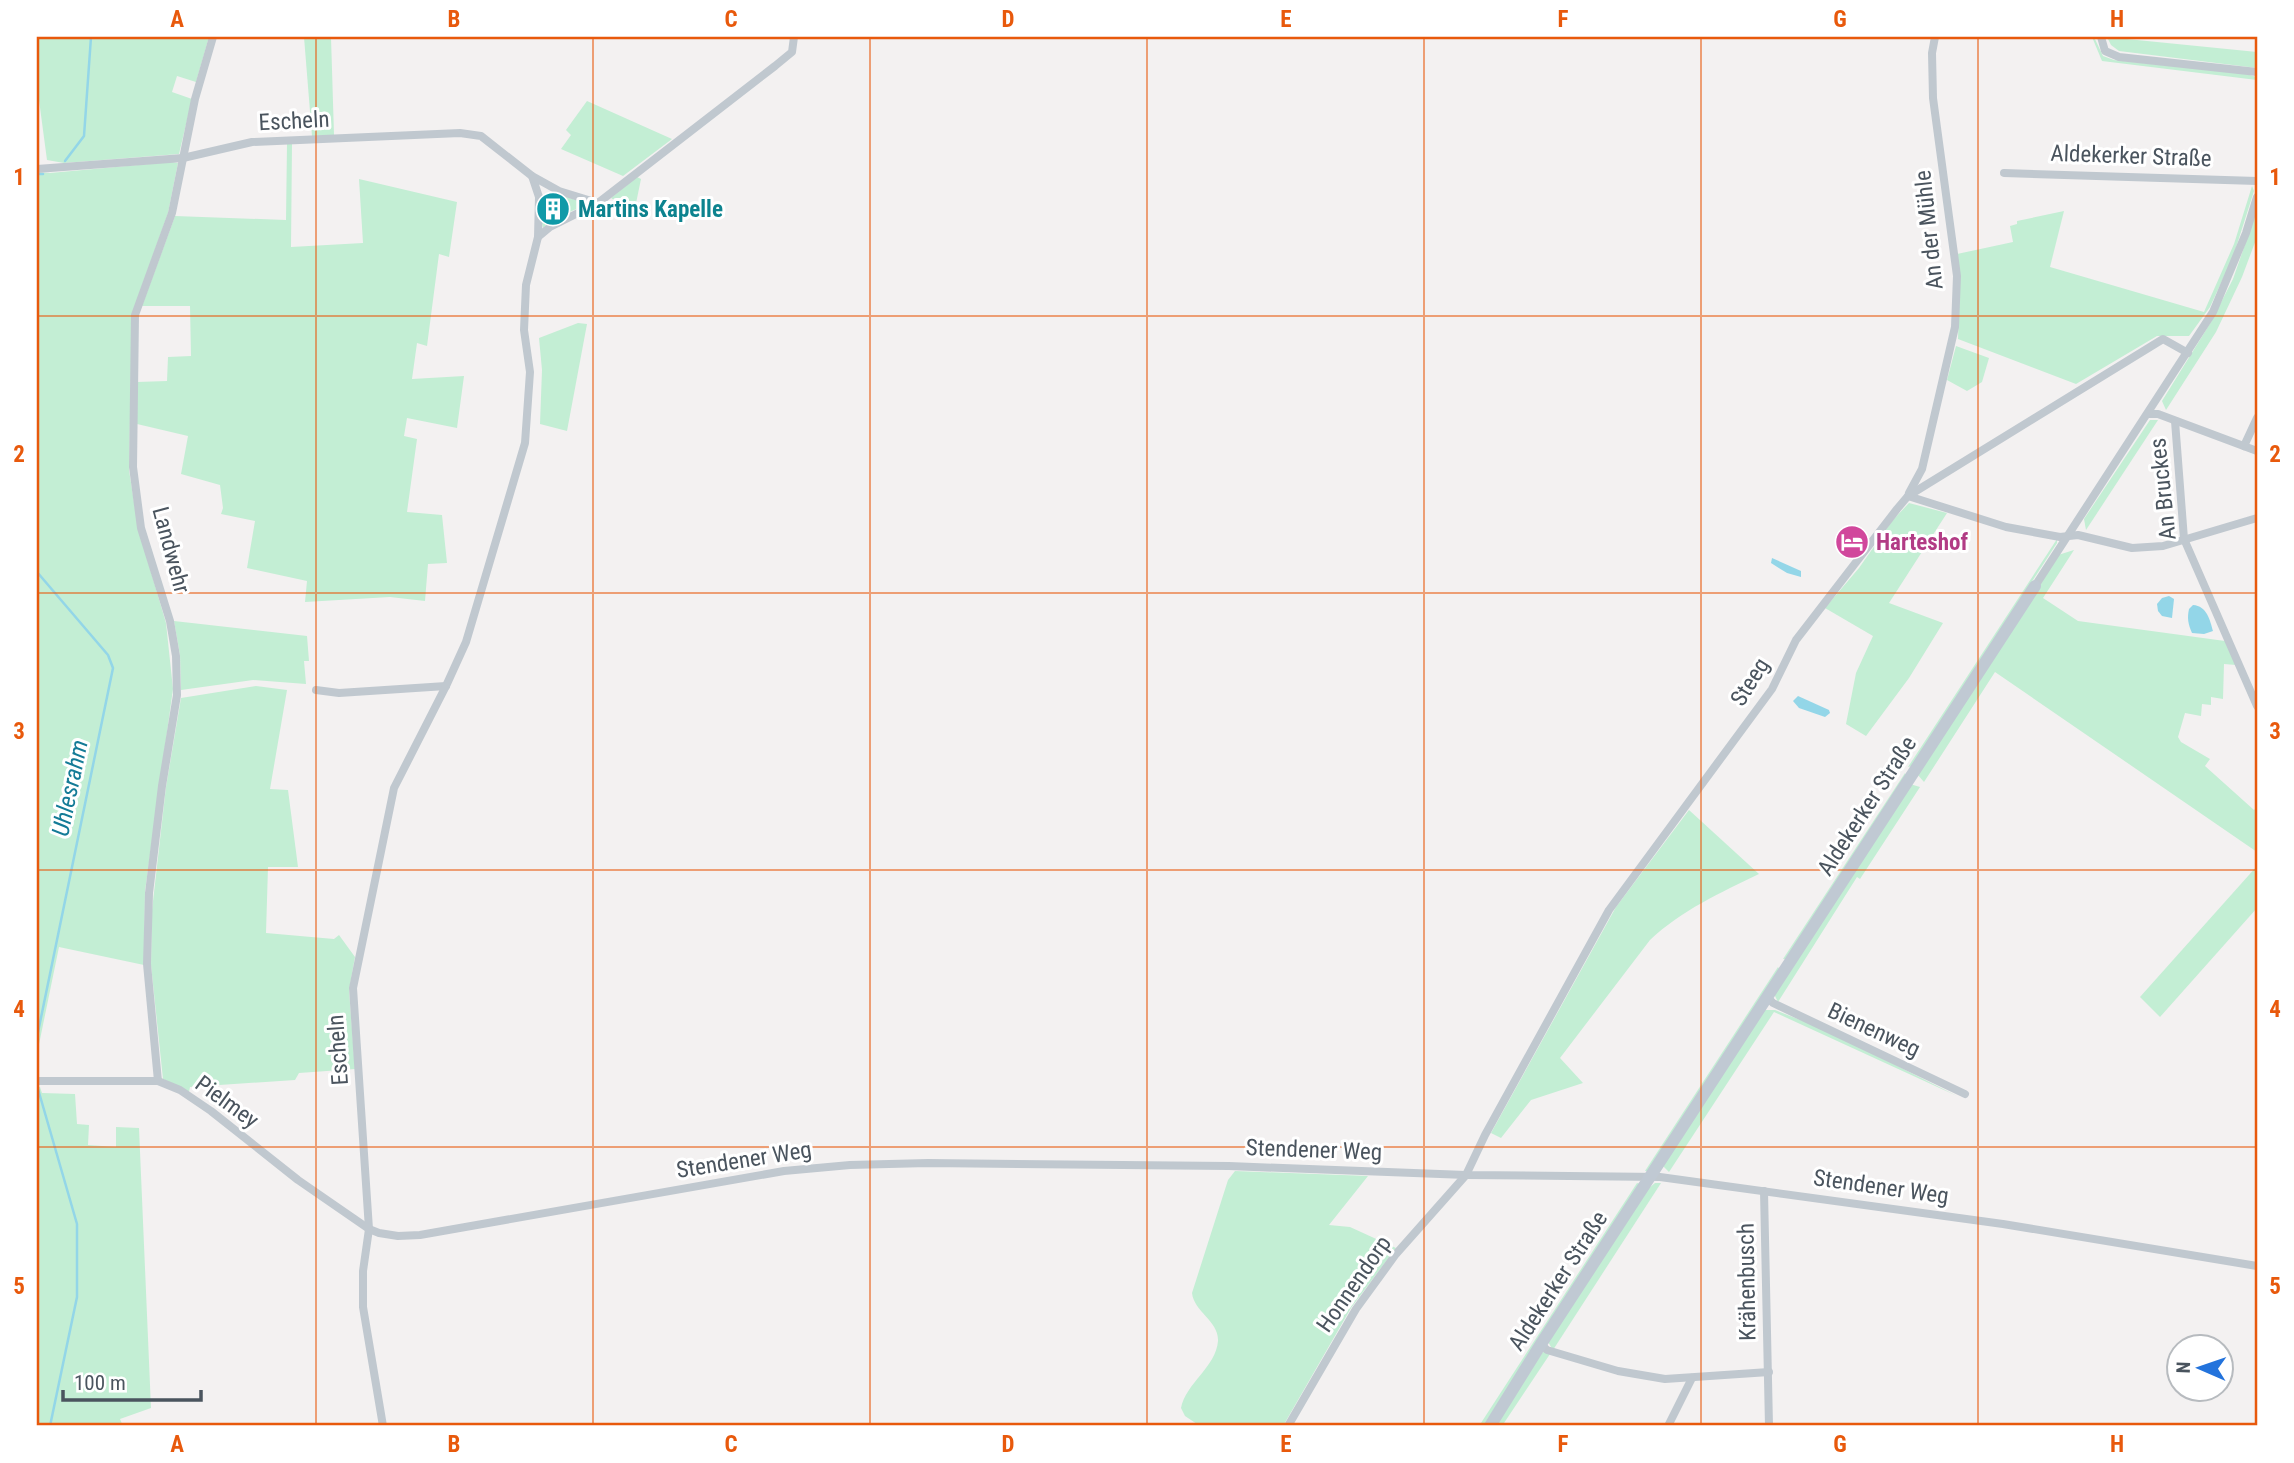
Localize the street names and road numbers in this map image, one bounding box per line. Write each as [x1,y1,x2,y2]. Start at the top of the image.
street label: Escheln [258,106,330,136]
street label: Aldekerker Straße [2050,140,2212,172]
street label: An der Mühle [1909,169,1949,291]
street label: An Bruckes [2144,437,2182,541]
street label: Landwehr [147,504,195,596]
street label: Steeg [1725,653,1775,711]
street label: Aldekerker Straße [1812,731,1922,881]
street label: Bienenweg [1824,997,1924,1063]
street label: Escheln [322,1014,354,1086]
street label: Pielmey [190,1070,264,1134]
street label: Stendener Weg [1245,1134,1383,1166]
street label: Stendener Weg [675,1136,813,1184]
street label: Stendener Weg [1812,1164,1950,1210]
street label: Aldekerker Straße [1503,1206,1613,1356]
street label: Krähenbusch [1732,1223,1762,1341]
street label: Honnendorp [1311,1231,1397,1337]

